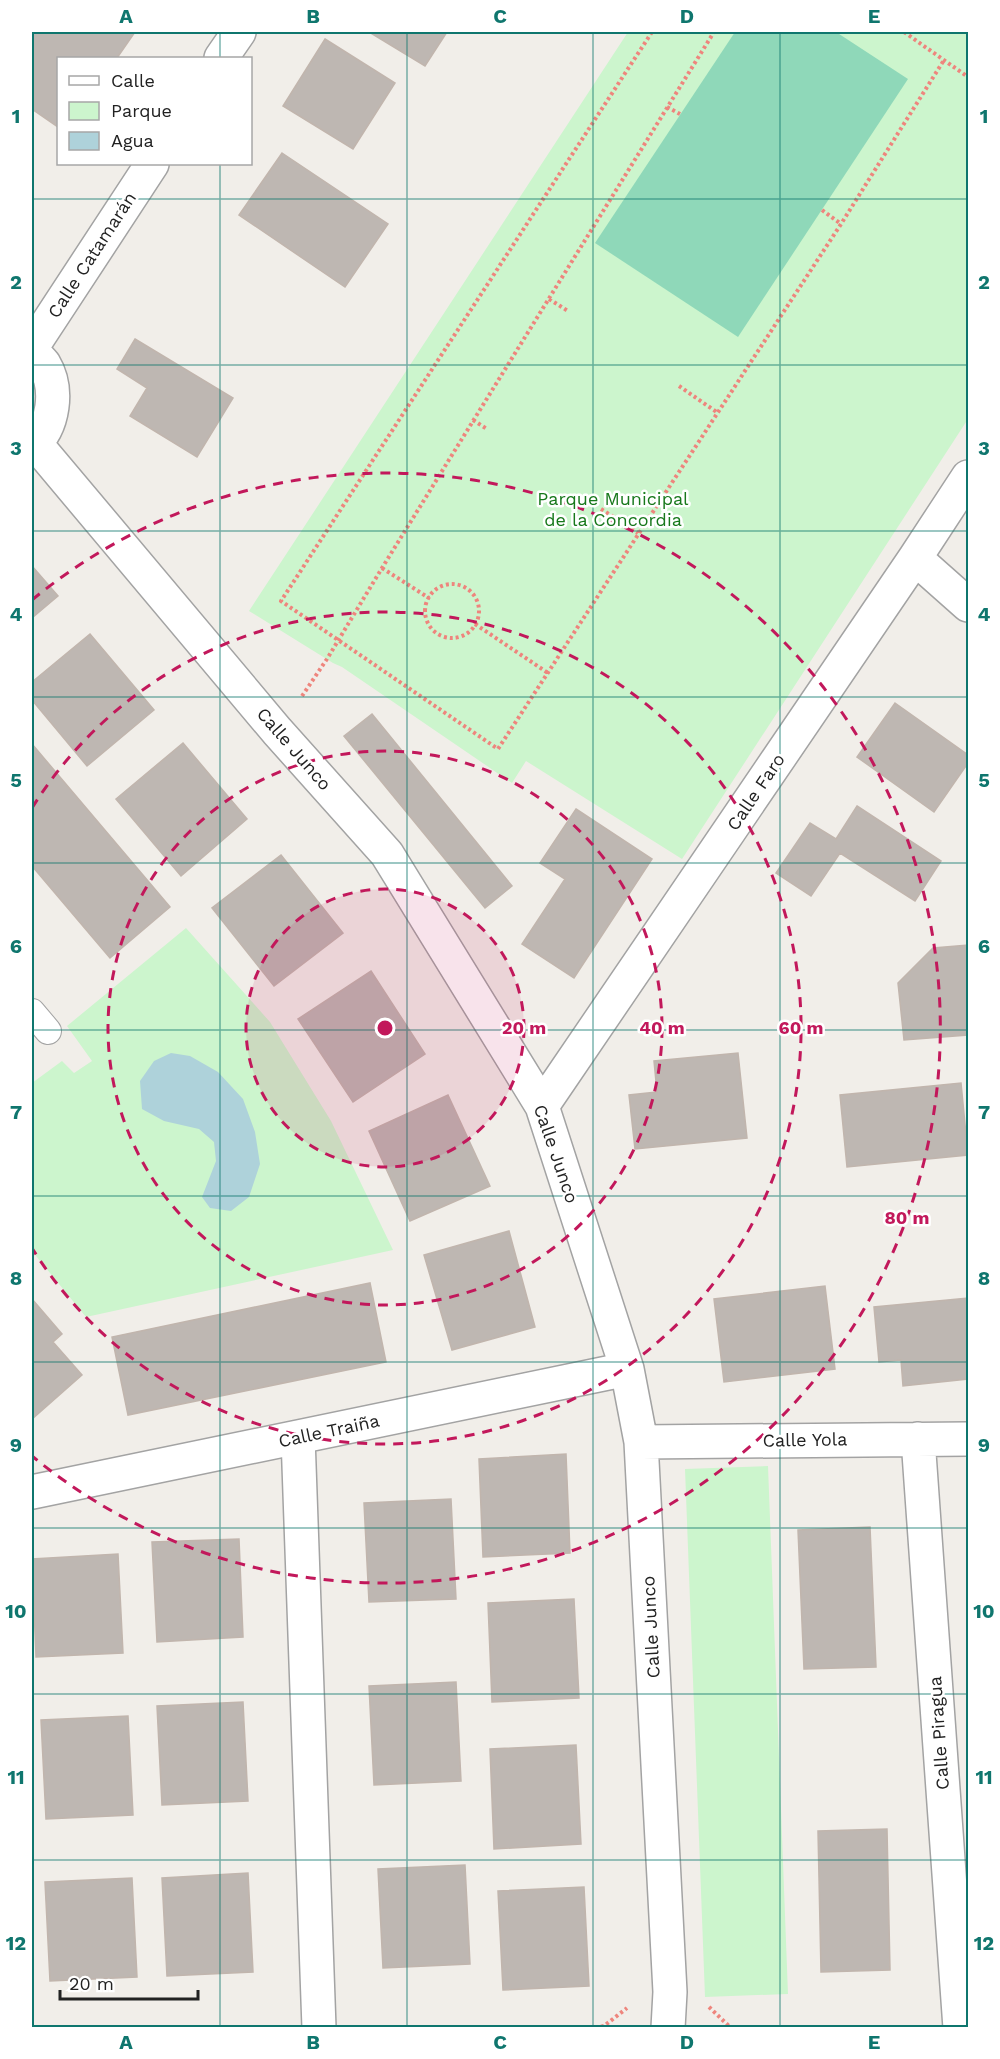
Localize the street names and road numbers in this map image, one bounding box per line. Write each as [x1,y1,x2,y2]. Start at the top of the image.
street label: Calle Catamarán [43,188,140,322]
street label: Calle Junco [253,703,336,794]
street label: Calle Faro [722,749,789,834]
street label: Calle Junco [530,1102,583,1206]
street label: Calle Traiña [277,1410,381,1451]
street label: Calle Yola [762,1428,848,1451]
street label: Calle Junco [637,1575,664,1679]
street label: Calle Piragua [924,1675,953,1791]

